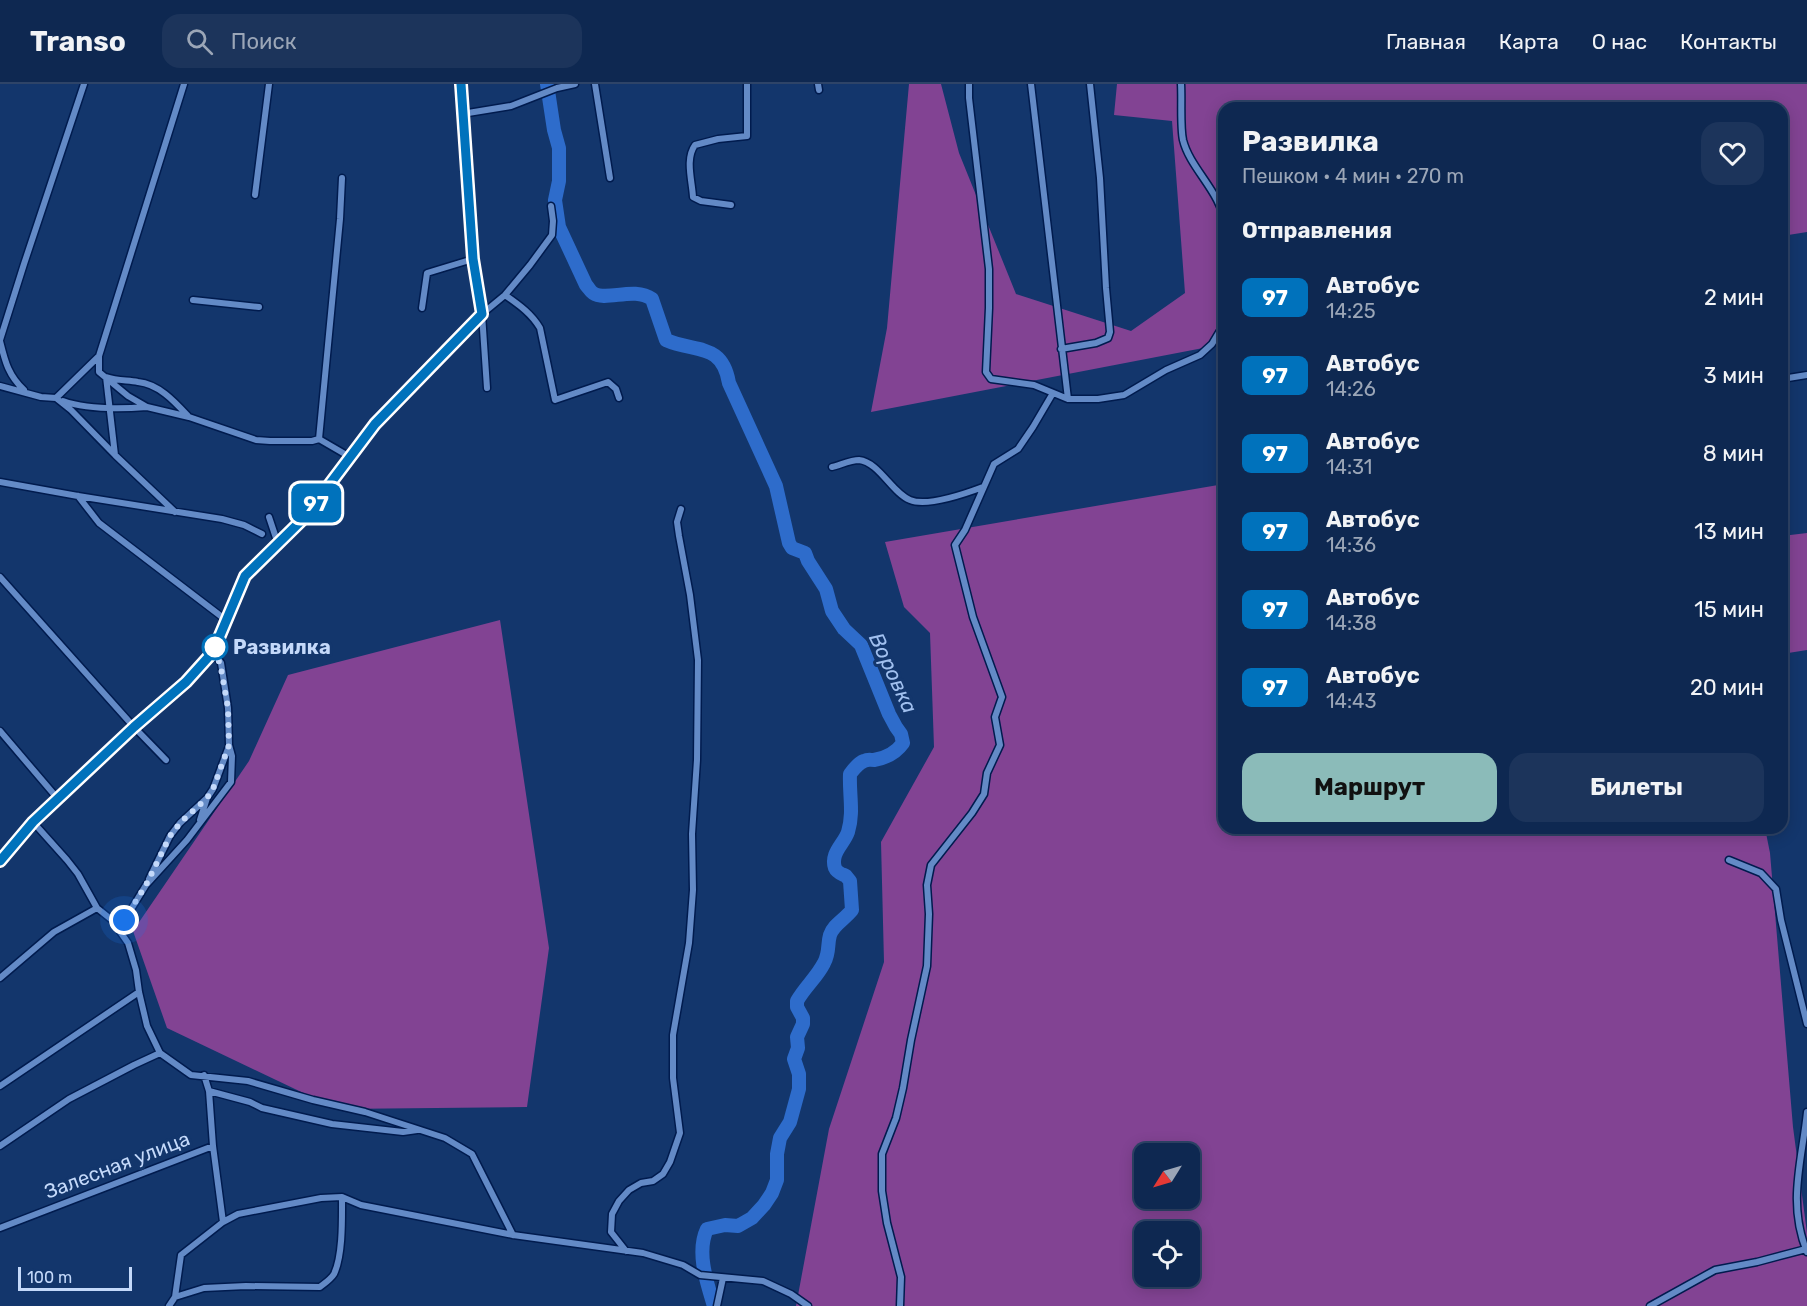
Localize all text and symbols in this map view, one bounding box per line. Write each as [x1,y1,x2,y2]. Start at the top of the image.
search box [162,14,582,68]
text: Transo [30,25,126,58]
icon: search [183,25,216,58]
text: Поиск [231,28,296,55]
text: Главная [1386,29,1466,54]
text: Карта [1499,29,1559,54]
text: О нас [1592,29,1647,54]
text: Контакты [1680,29,1777,54]
button: heart [1701,122,1764,185]
text: Развилка [1242,125,1379,158]
text: Пешком · 4 мин · 270 m [1242,164,1464,188]
text: Отправления [1242,217,1392,244]
text: Автобус [1326,272,1420,299]
text: 2 мин [1704,284,1764,311]
text: 97 [1262,285,1288,310]
text: 14:25 [1326,299,1376,323]
text: Автобус [1326,350,1420,377]
text: 3 мин [1704,362,1764,389]
text: 97 [1262,363,1288,388]
text: 14:26 [1326,377,1376,401]
text: Автобус [1326,428,1420,455]
text: 8 мин [1703,440,1764,467]
text: 97 [1262,441,1288,466]
text: 14:31 [1326,455,1372,479]
line badge: 97 [289,484,343,522]
text: 97 [303,491,329,516]
text: Автобус [1326,506,1420,533]
text: 13 мин [1694,518,1764,545]
text: 97 [1262,519,1288,544]
text: 14:36 [1326,533,1376,557]
text: Автобус [1326,584,1420,611]
text: 15 мин [1694,596,1764,623]
text: 97 [1262,597,1288,622]
text: 14:38 [1326,611,1377,635]
water label: Воровка [864,629,923,717]
marker: Развилка [202,634,228,660]
place label: Развилка [233,635,331,659]
text: Автобус [1326,662,1420,689]
text: 20 мин [1690,674,1764,701]
text: 97 [1262,675,1288,700]
text: 14:43 [1326,689,1377,713]
button: Маршрут [1242,753,1497,822]
button: Билеты [1509,753,1764,822]
your location [109,905,139,935]
street label: Залесная улица [41,1126,193,1204]
north arrow [1134,1143,1200,1209]
map controls [1134,1143,1200,1287]
button: locate [1134,1221,1200,1287]
scale bar [18,1264,132,1292]
text: 100 m [27,1268,72,1287]

